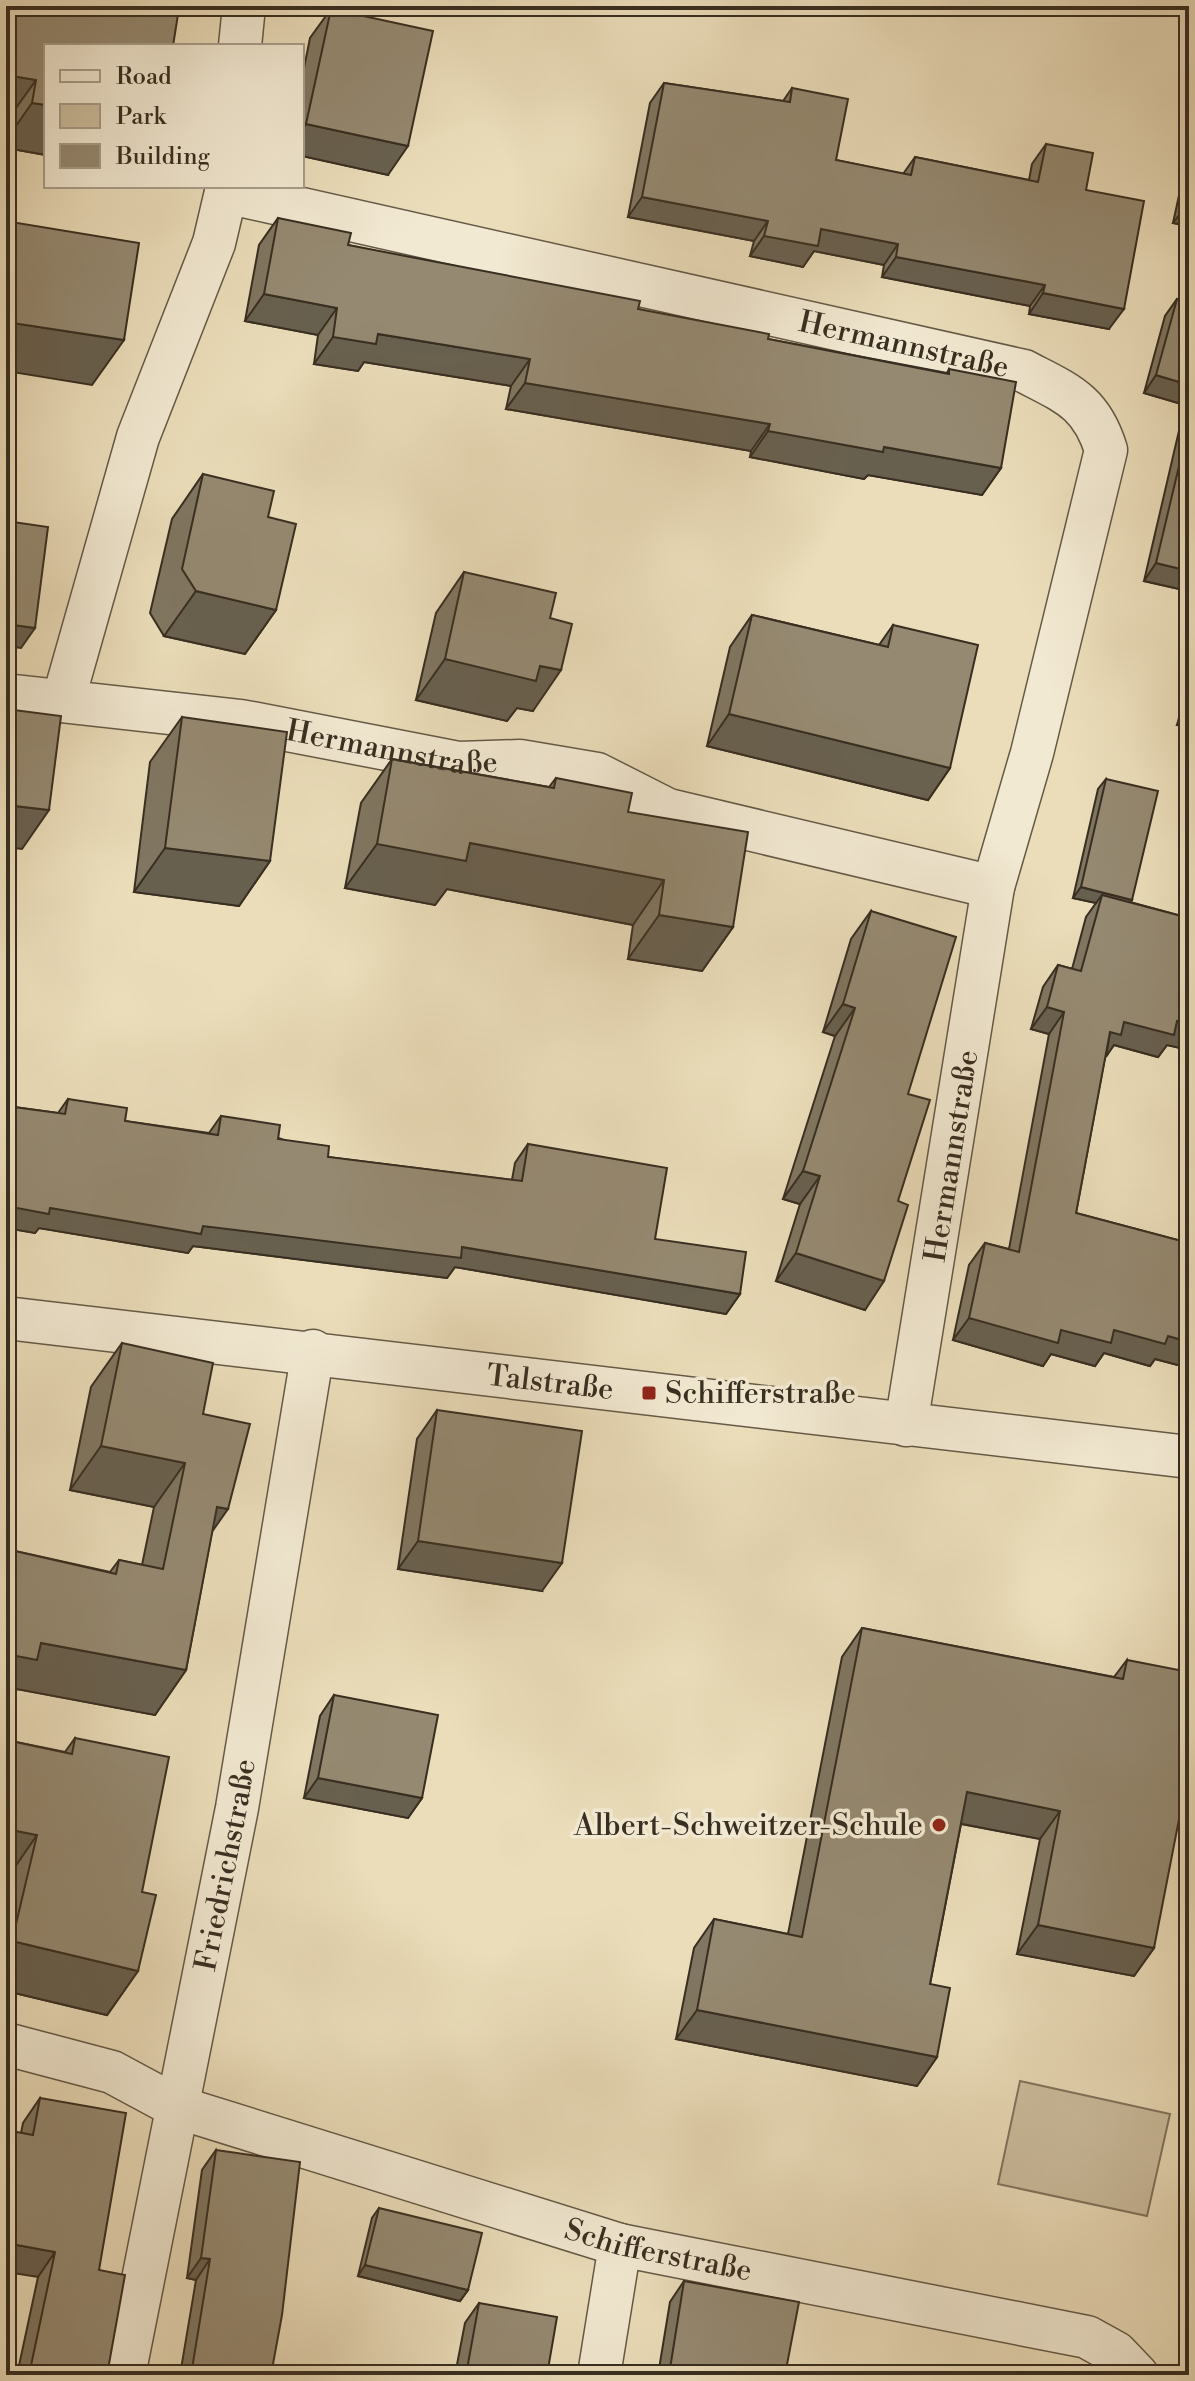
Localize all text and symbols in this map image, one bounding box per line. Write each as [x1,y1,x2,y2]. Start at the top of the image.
legend [44,44,304,188]
text: Road [116,62,172,92]
text: Park [116,102,167,132]
text: Building [115,142,210,172]
street label: Hermannstraße [795,303,1012,387]
street label: Hermannstraße [283,712,498,784]
street label: Hermannstraße [916,1048,987,1265]
street label: Talstraße [485,1357,616,1409]
place label: Schifferstraße [665,1375,856,1413]
marker: Schifferstraße [640,1384,658,1402]
street label: Friedrichstraße [187,1756,265,1975]
place label: Albert-Schweitzer-Schule [573,1807,923,1845]
marker: Albert-Schweitzer-Schule [930,1816,948,1834]
street label: Schifferstraße [560,2211,755,2291]

